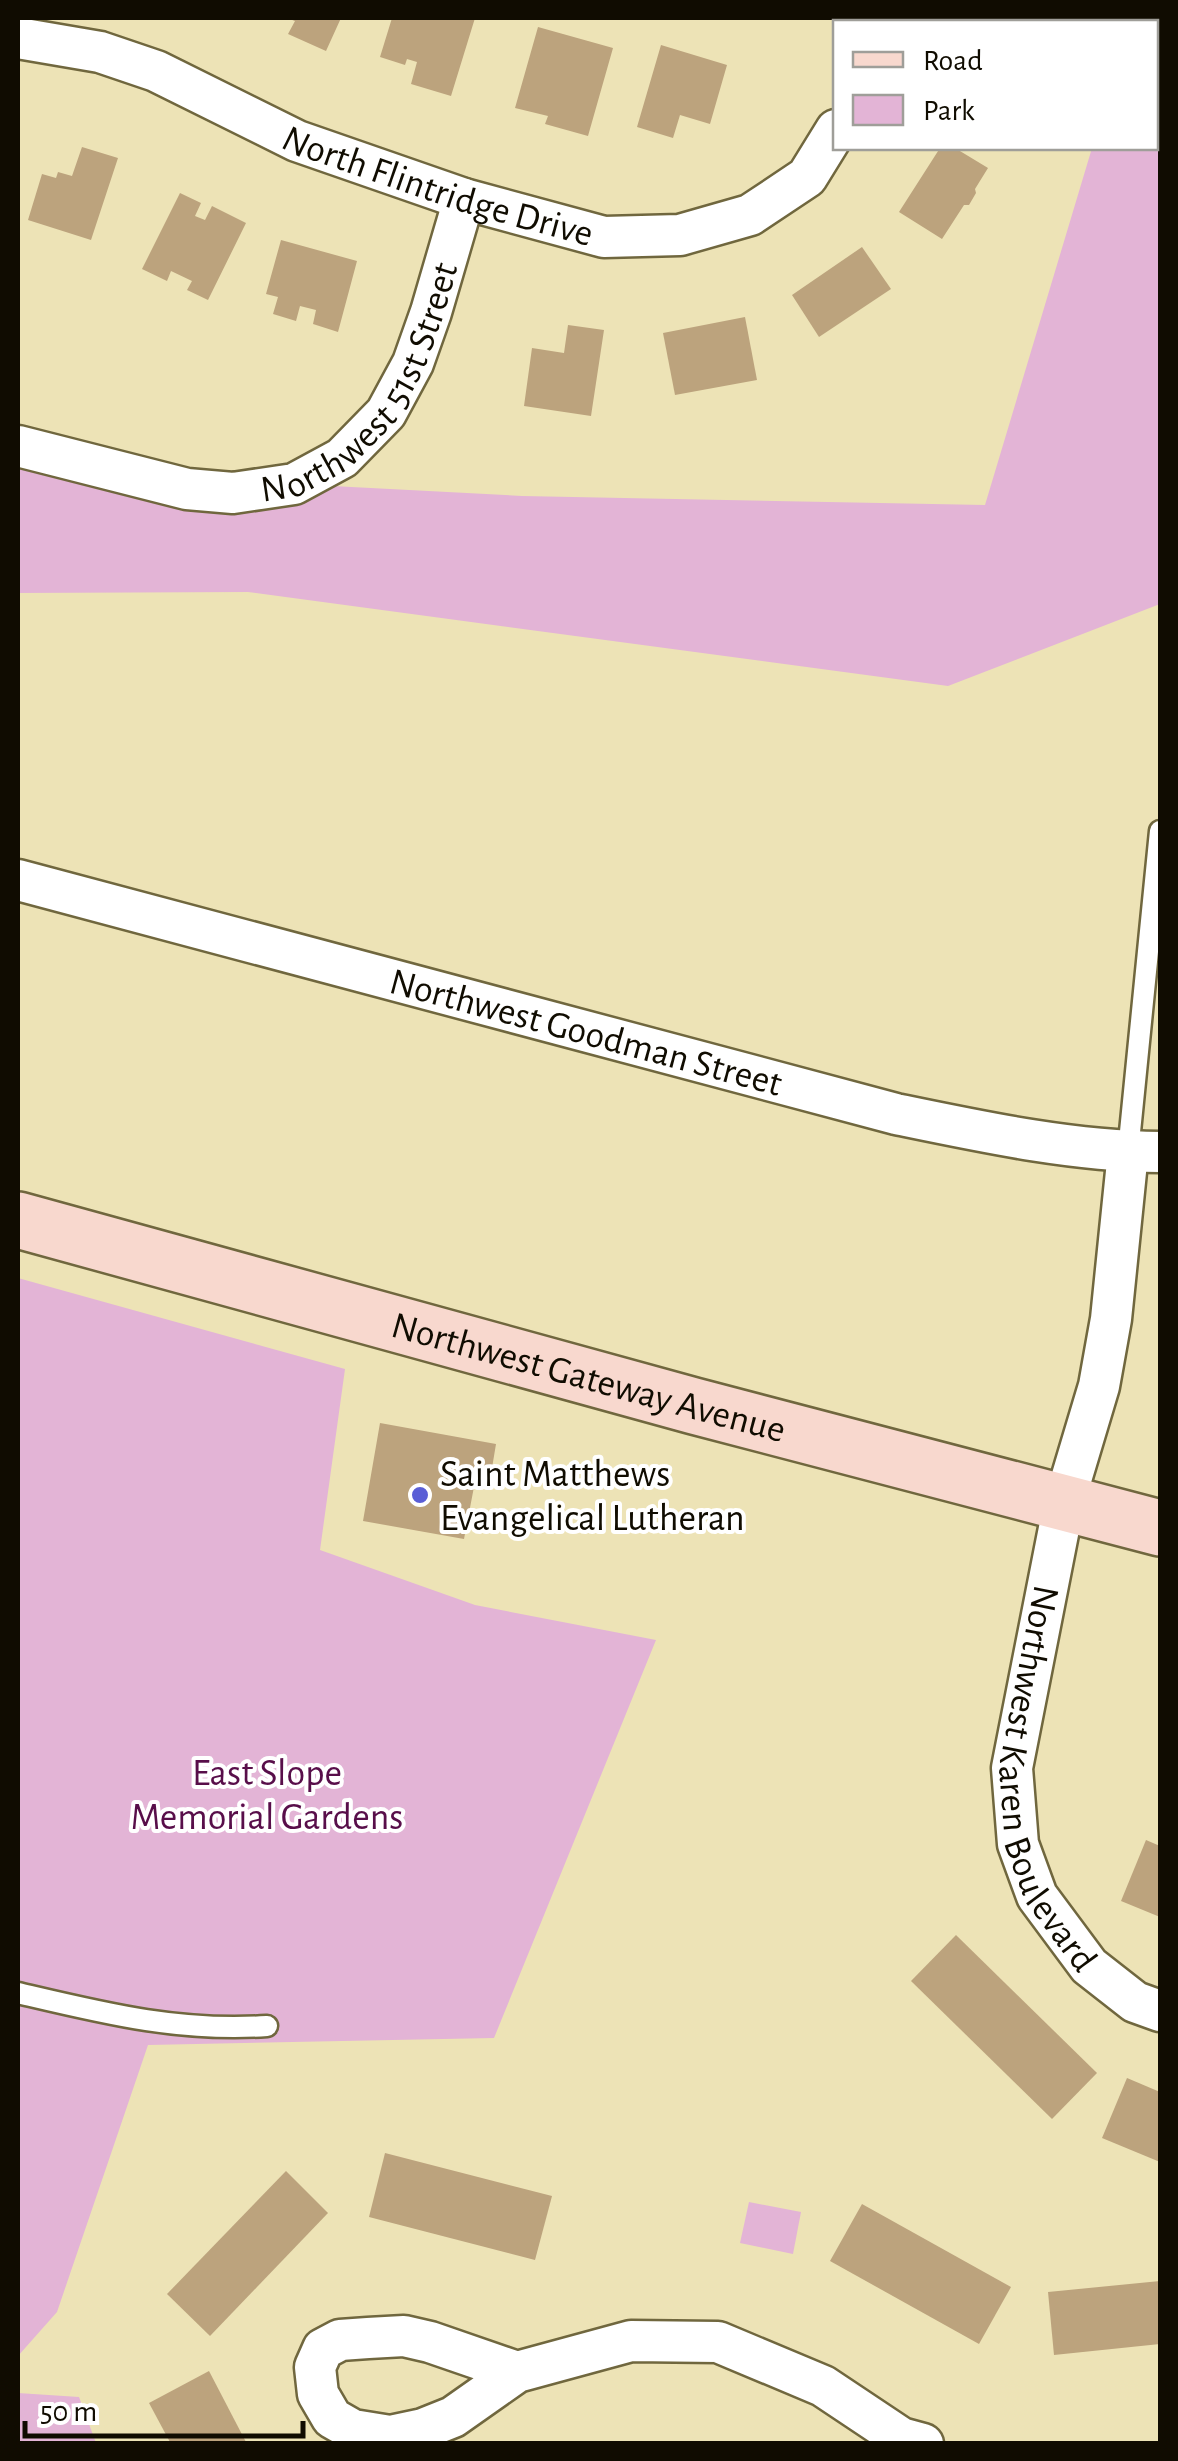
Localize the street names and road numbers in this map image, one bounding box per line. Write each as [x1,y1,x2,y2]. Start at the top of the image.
street label: North Flintridge Drive [276,120,597,254]
street label: Northwest 51st Street [258,258,465,510]
street label: Northwest Goodman Street [386,963,786,1104]
street label: Northwest Gateway Avenue [387,1307,789,1450]
street label: Northwest Karen Boulevard [991,1582,1103,1979]

